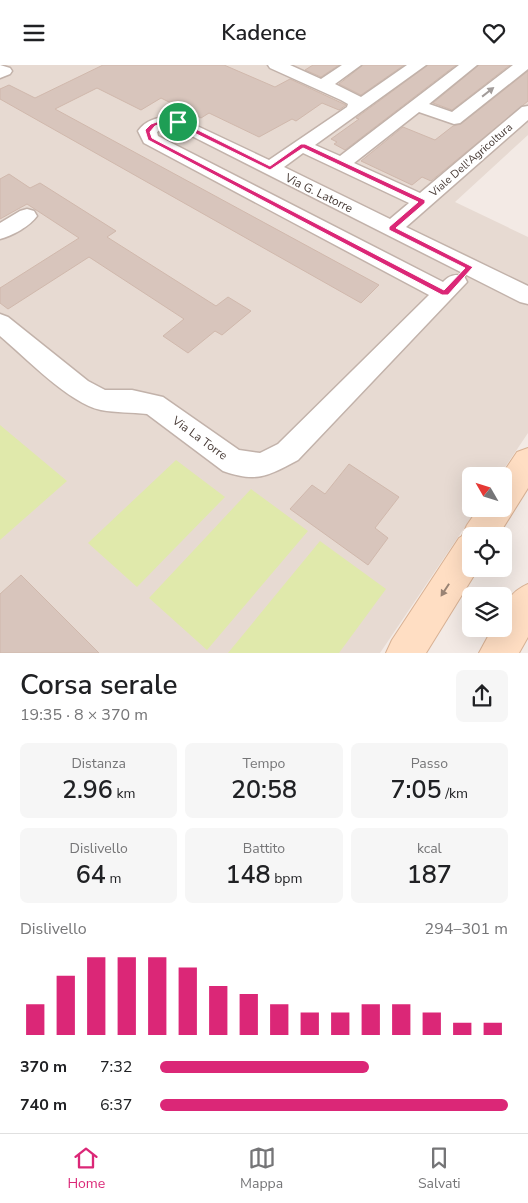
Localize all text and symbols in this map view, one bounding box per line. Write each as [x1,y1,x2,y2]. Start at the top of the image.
text: Kadence [221,18,307,48]
icon: menu [20,19,48,47]
icon: heart [480,19,508,47]
one-way arrow [481,87,495,97]
pin [157,101,199,143]
icon: arrive [164,108,192,136]
street label: Viale Dell'Agricoltura [426,120,516,201]
street label: Via G. Latorre [282,169,356,216]
street label: Via La Torre [168,412,231,463]
north arrow [462,467,512,517]
map controls [462,467,512,637]
button: locate [462,527,512,577]
one-way arrow [440,583,450,597]
button: layers [462,587,512,637]
text: Corsa serale [20,666,177,704]
button: share [456,670,508,722]
text: 19:35 · 8 × 370 m [20,704,148,726]
text: Distanza [71,754,126,773]
text: Tempo [243,754,285,773]
text: Passo [411,754,448,773]
text: 2.96 [62,773,113,807]
text: 20:58 [231,773,297,807]
text: 7:05 [391,773,442,807]
text: km [113,784,135,803]
text: /km [442,784,468,803]
text: Dislivello [70,839,128,858]
text: Battito [243,839,285,858]
text: kcal [417,839,442,858]
text: 64 [76,858,106,892]
text: 148 [226,858,271,892]
text: 187 [407,858,452,892]
text: m [106,869,121,888]
text: bpm [271,869,302,888]
text: Dislivello [20,918,87,940]
text: 294–301 m [425,918,508,940]
text: 370 m [20,1056,67,1078]
text: 7:32 [100,1056,132,1078]
text: 740 m [20,1094,67,1116]
text: 6:37 [100,1094,132,1116]
tab: Home [67,1144,105,1193]
tab: Mappa [240,1144,283,1193]
tab: Salvati [418,1144,461,1193]

